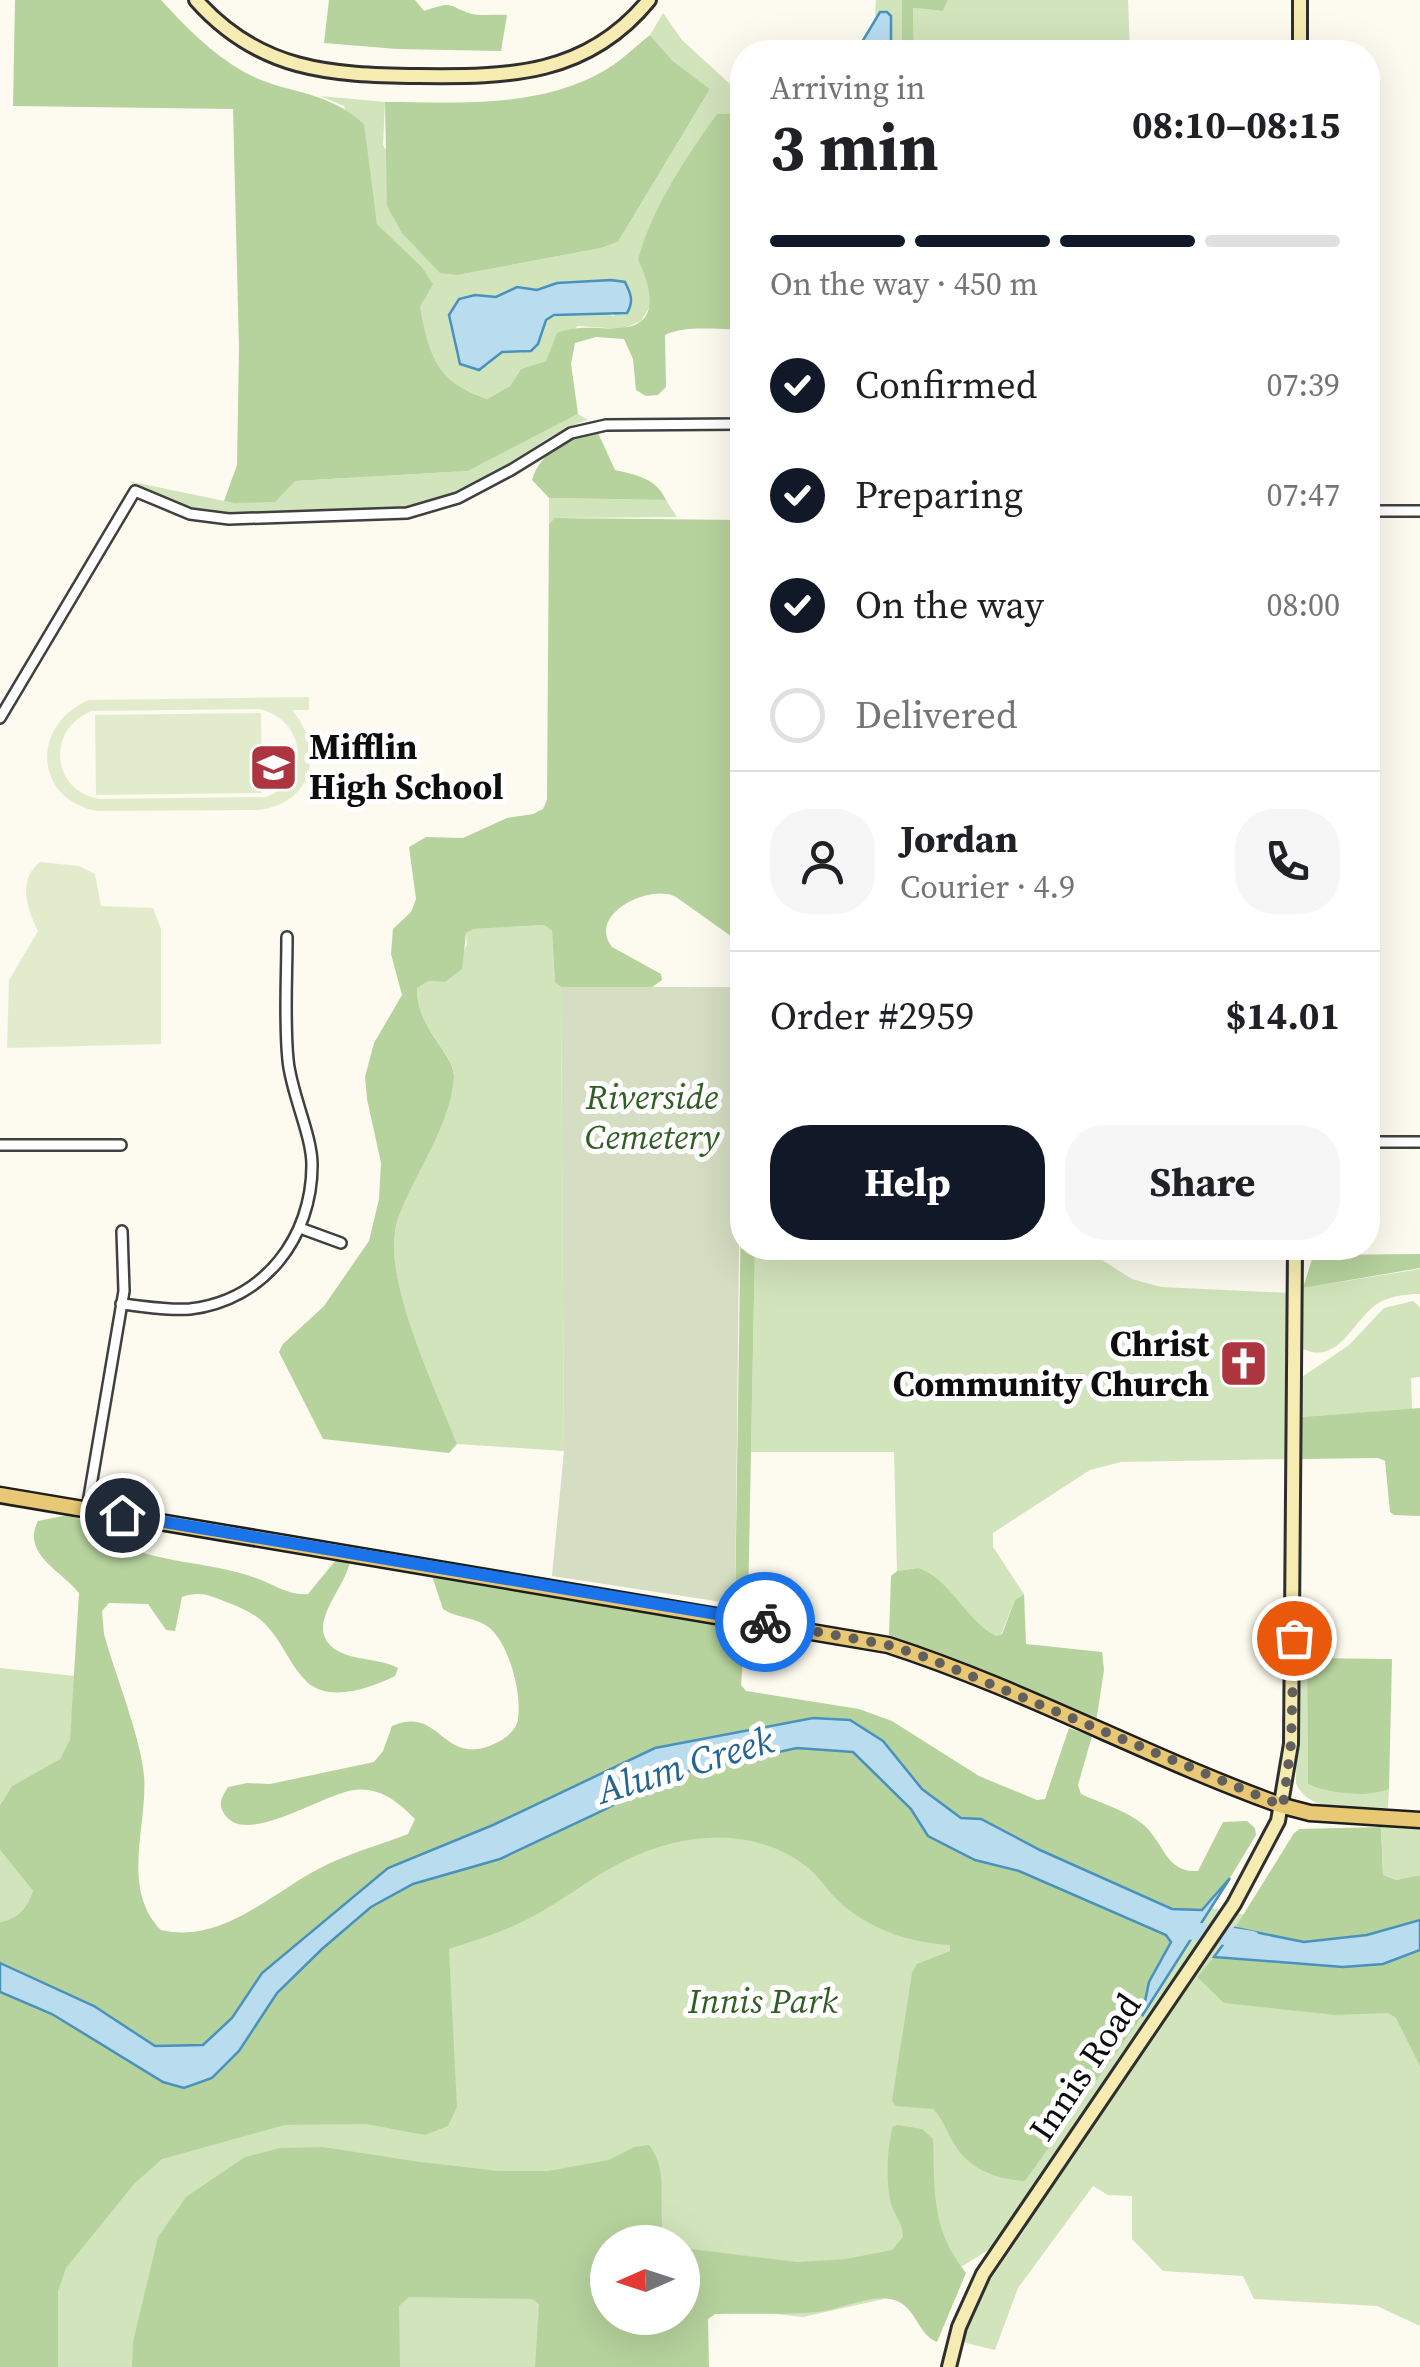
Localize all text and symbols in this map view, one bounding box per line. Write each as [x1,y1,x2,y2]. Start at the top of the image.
text: Arriving in [770,66,925,110]
text: 08:10–08:15 [1132,99,1340,151]
text: 3 min [770,103,939,192]
text: On the way · 450 m [770,262,1038,306]
icon: check [770,358,825,413]
text: Confirmed [855,359,1037,411]
text: 07:39 [1266,363,1340,407]
icon: check [770,468,825,523]
text: Preparing [855,469,1023,521]
text: 07:47 [1266,473,1340,517]
icon: check [770,578,825,633]
text: On the way [855,579,1044,631]
text: 08:00 [1266,583,1340,627]
text: Delivered [855,689,1018,741]
place label: Mifflin High School [309,723,503,811]
school or university icon: Mifflin High School [248,741,300,793]
button: person [770,809,875,914]
button: phone [1235,809,1340,914]
text: Jordan [900,813,1018,865]
text: Courier · 4.9 [900,865,1075,909]
text: Order #2959 [770,990,974,1042]
text: $14.01 [1226,990,1340,1042]
park label: Riverside Cemetery [585,1073,721,1161]
button: Help [770,1125,1045,1240]
button: Share [1065,1125,1340,1240]
place label: Christ Community Church [893,1320,1209,1408]
church icon: Christ Community Church [1218,1338,1270,1390]
pin [80,1473,165,1558]
icon: home [95,1488,150,1543]
courier [715,1572,815,1672]
icon: bike [738,1595,793,1650]
pin [1252,1596,1337,1681]
icon: bag [1267,1611,1322,1666]
water label: Alum Creek [588,1714,780,1817]
park label: Innis Park [687,1977,838,2025]
street label: Innis Road [1018,1984,1152,2150]
north arrow [590,2225,700,2335]
map controls [590,2225,700,2335]

